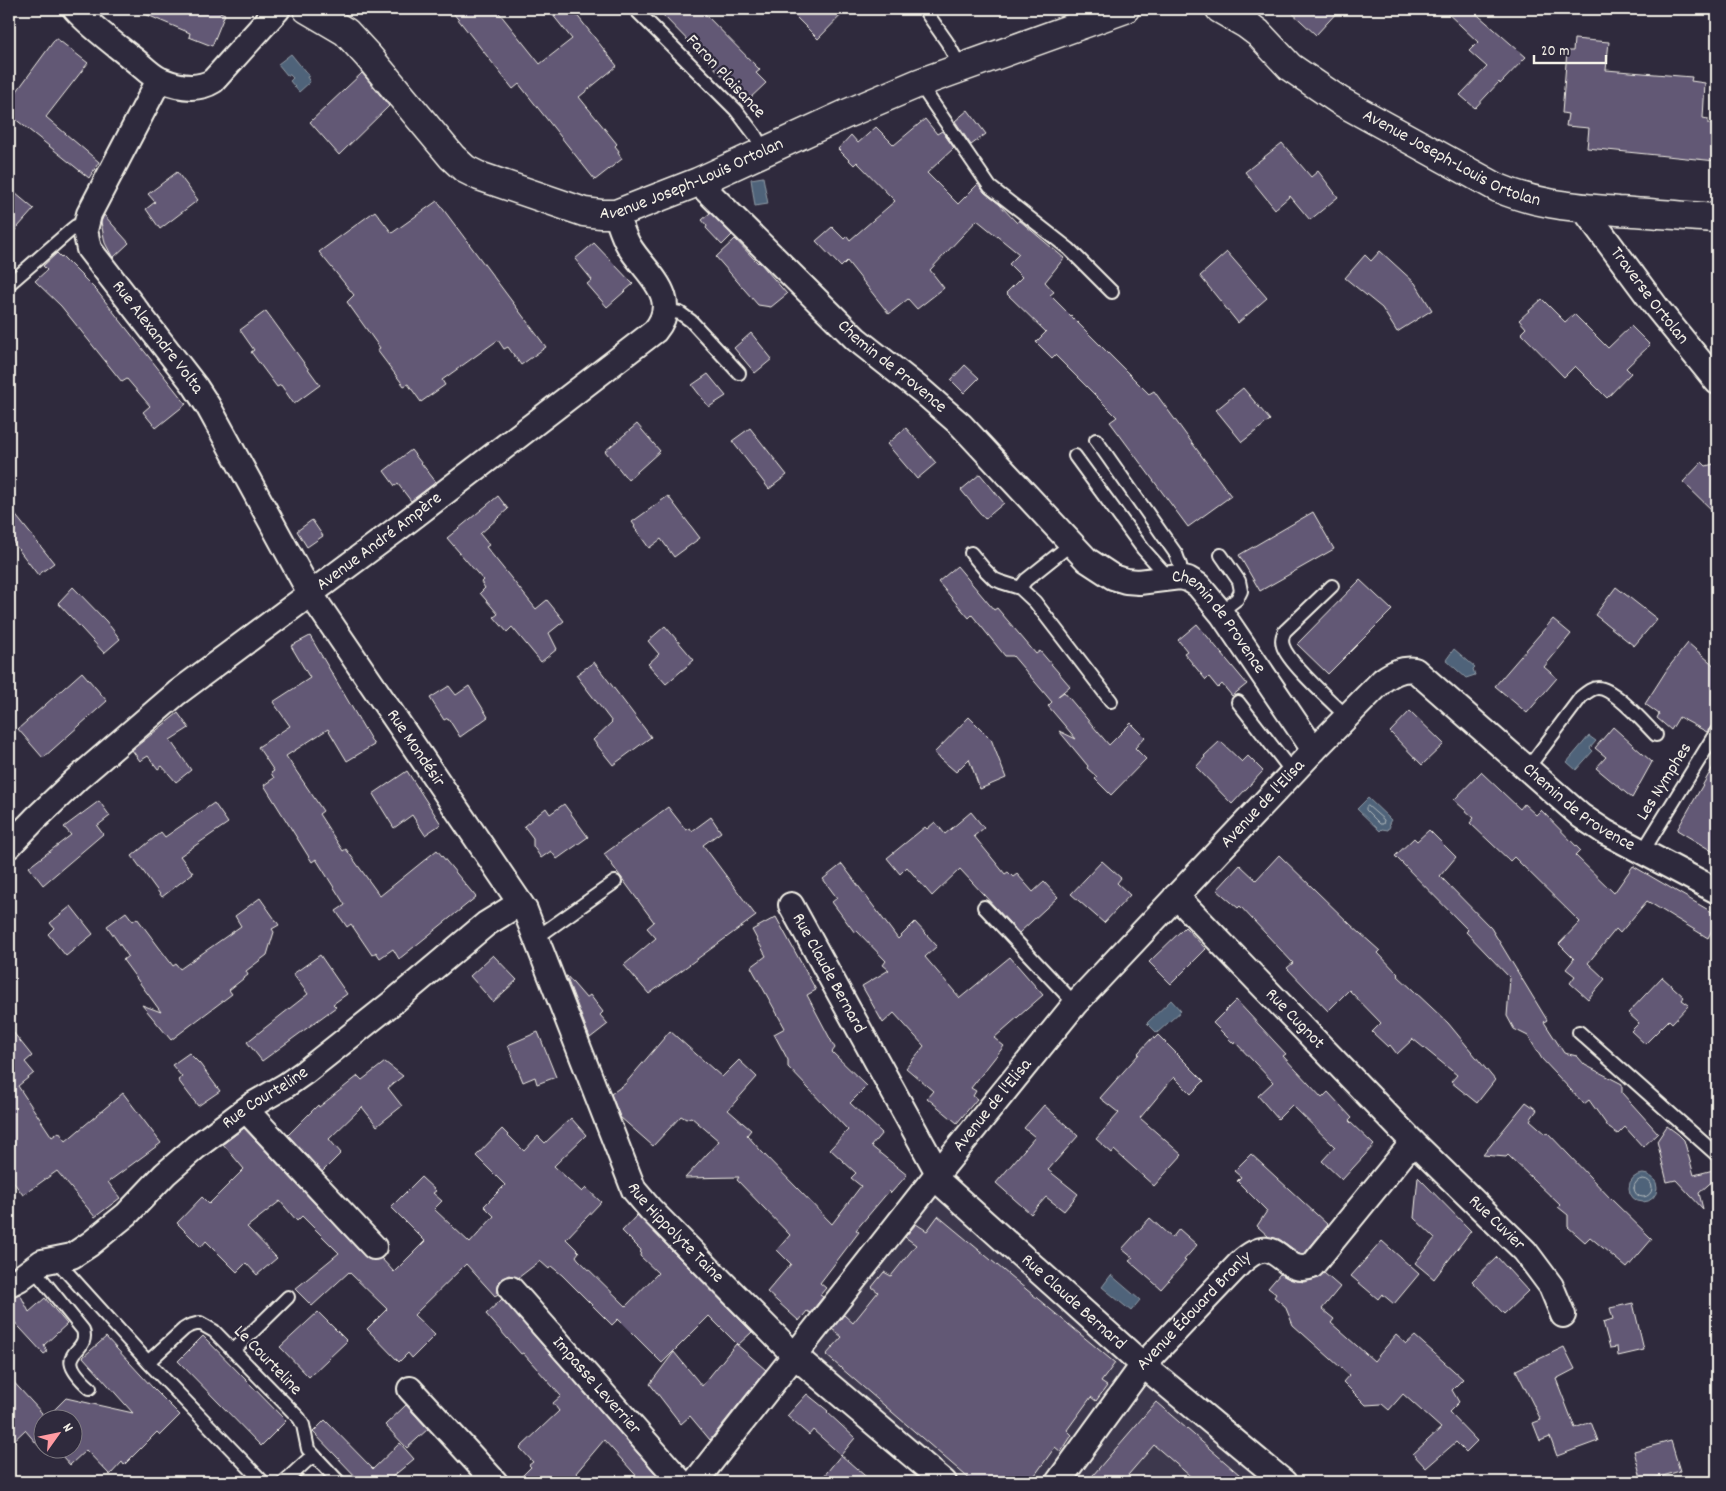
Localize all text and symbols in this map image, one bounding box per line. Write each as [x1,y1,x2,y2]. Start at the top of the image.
street label: Faron Plaisance [679,29,771,125]
scale bar [1534,32,1606,64]
text: 20 m [1541,41,1569,63]
street label: Avenue Joseph-Louis Ortolan [1358,103,1543,213]
street label: Avenue Joseph-Louis Ortolan [600,132,788,227]
street label: Traverse Ortolan [1604,242,1694,350]
street label: Rue Alexandre Volta [106,276,210,399]
street label: Chemin de Provence [831,314,952,420]
street label: Avenue André Ampère [311,486,448,597]
street label: Chemin de Provence [1171,564,1272,679]
street label: Rue Mondésir [380,704,451,793]
street label: Les Nymphes [1631,738,1699,826]
street label: Avenue de l'Elisa [1215,754,1311,854]
street label: Chemin de Provence [1517,757,1639,858]
street label: Rue Claude Bernard [785,909,872,1038]
street label: Rue Cugnot [1259,983,1330,1055]
street label: Avenue de l'Elisa [947,1053,1039,1157]
street label: Rue Courteline [217,1061,314,1135]
street label: Rue Hippolyte Taine [620,1180,729,1289]
street label: Rue Cuvier [1462,1190,1531,1257]
street label: Avenue Édouard Branly [1131,1245,1258,1377]
street label: Rue Claude Bernard [1015,1248,1131,1356]
street label: Le Courteline [227,1320,307,1402]
street label: Impasse Leverrier [546,1331,647,1441]
north arrow [32,1408,82,1458]
text: N [57,1420,78,1436]

